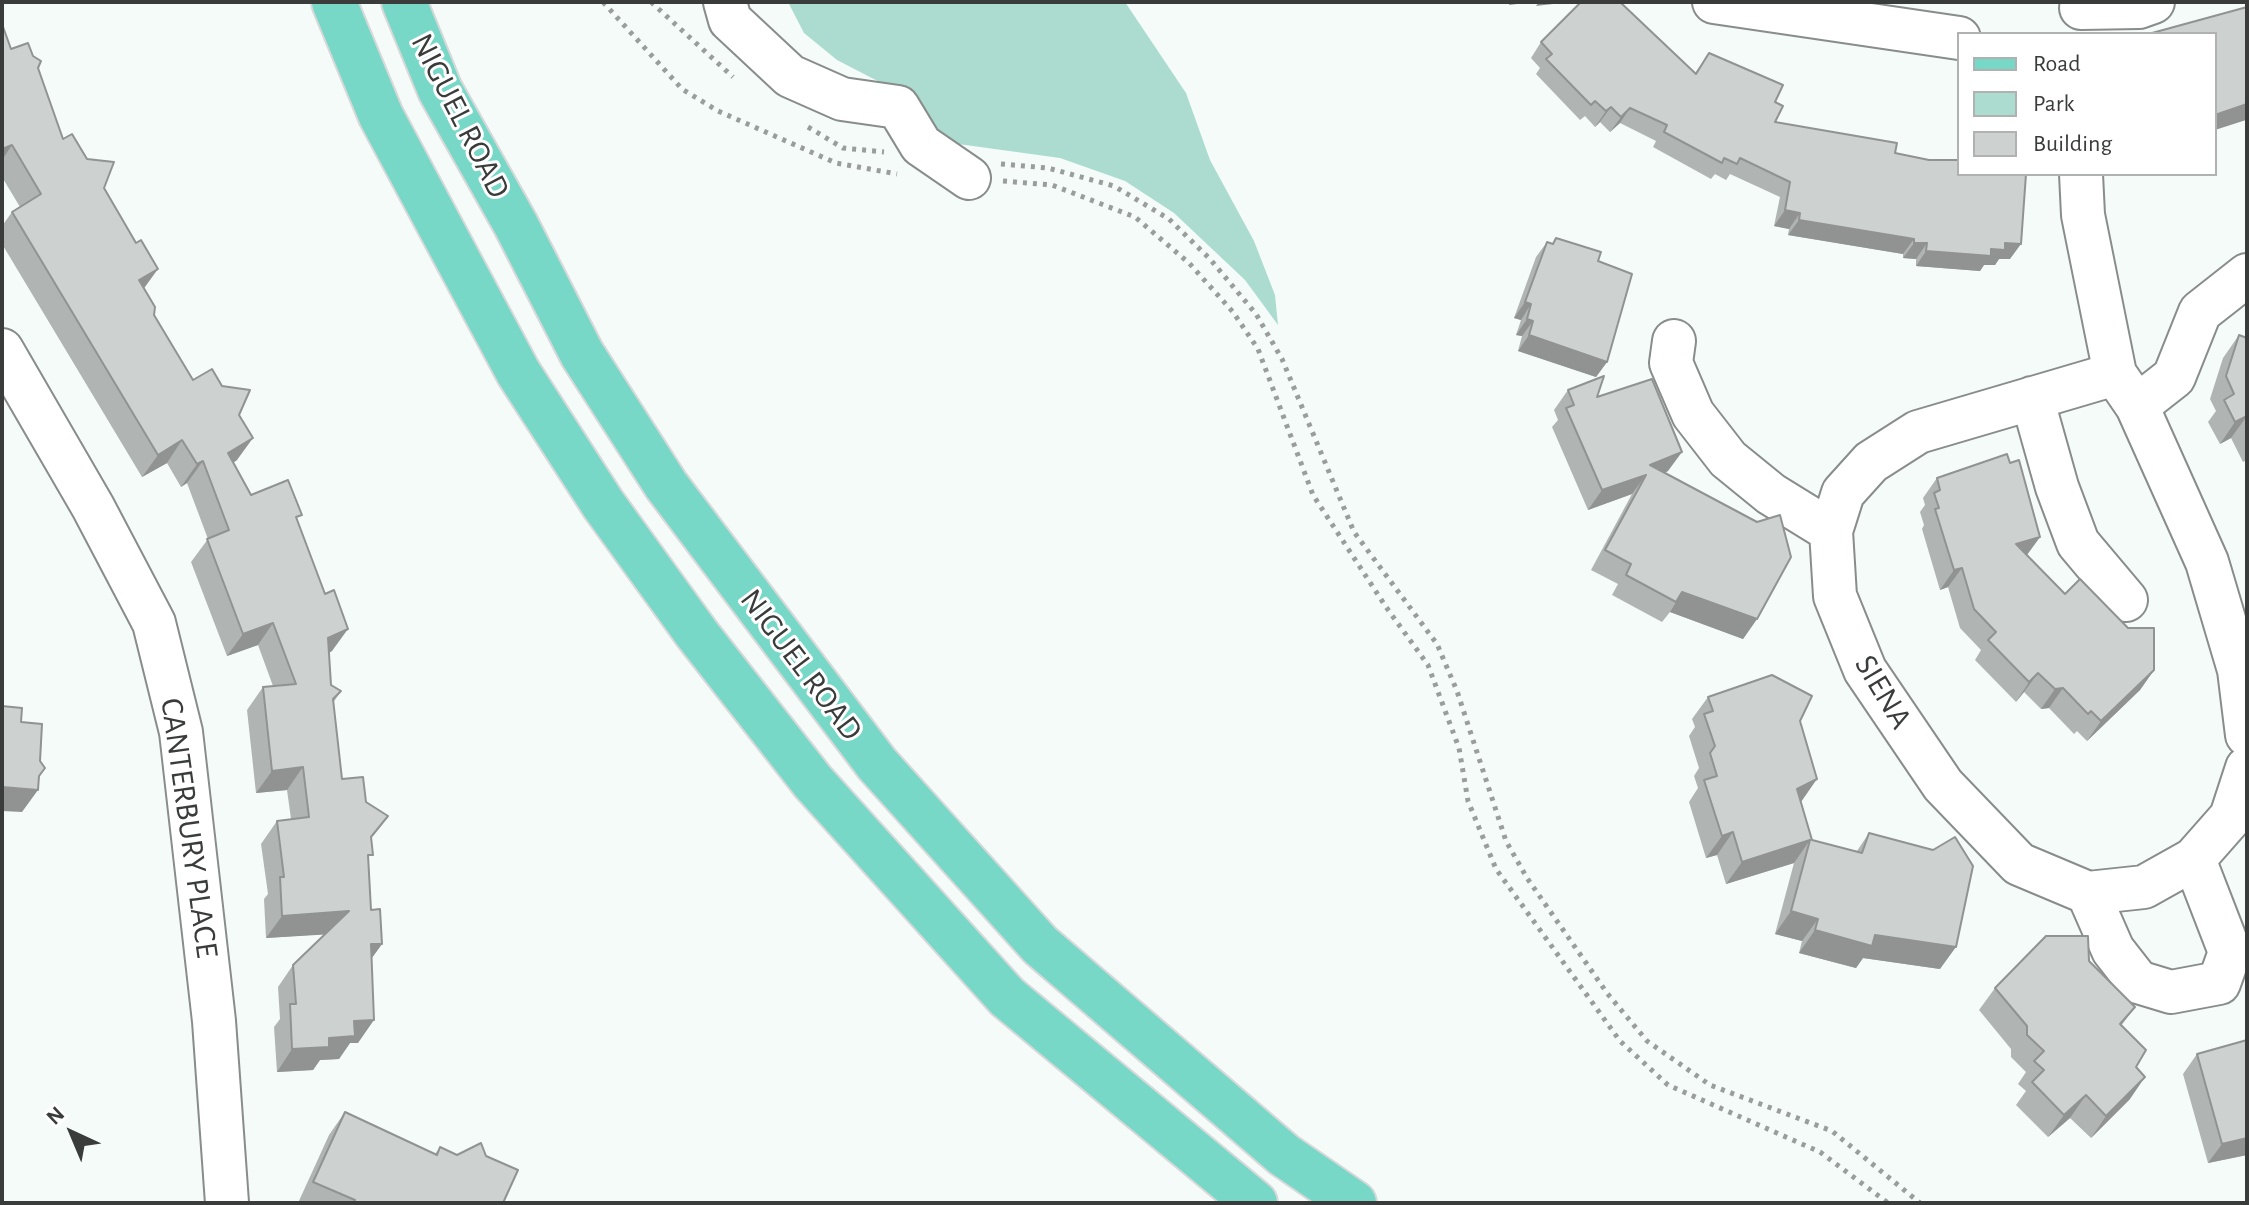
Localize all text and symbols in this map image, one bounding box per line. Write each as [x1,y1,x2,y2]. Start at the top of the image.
street label: NIGUEL ROAD [402,27,518,205]
legend [1957,32,2217,176]
text: Road [2033,52,2081,76]
text: Park [2033,92,2074,116]
text: Building [2033,132,2112,156]
street label: NIGUEL ROAD [732,582,870,748]
street label: SIENA [1846,648,1920,736]
street label: CANTERBURY PLACE [152,696,226,960]
north arrow [32,1093,112,1173]
text: N [42,1103,68,1129]

